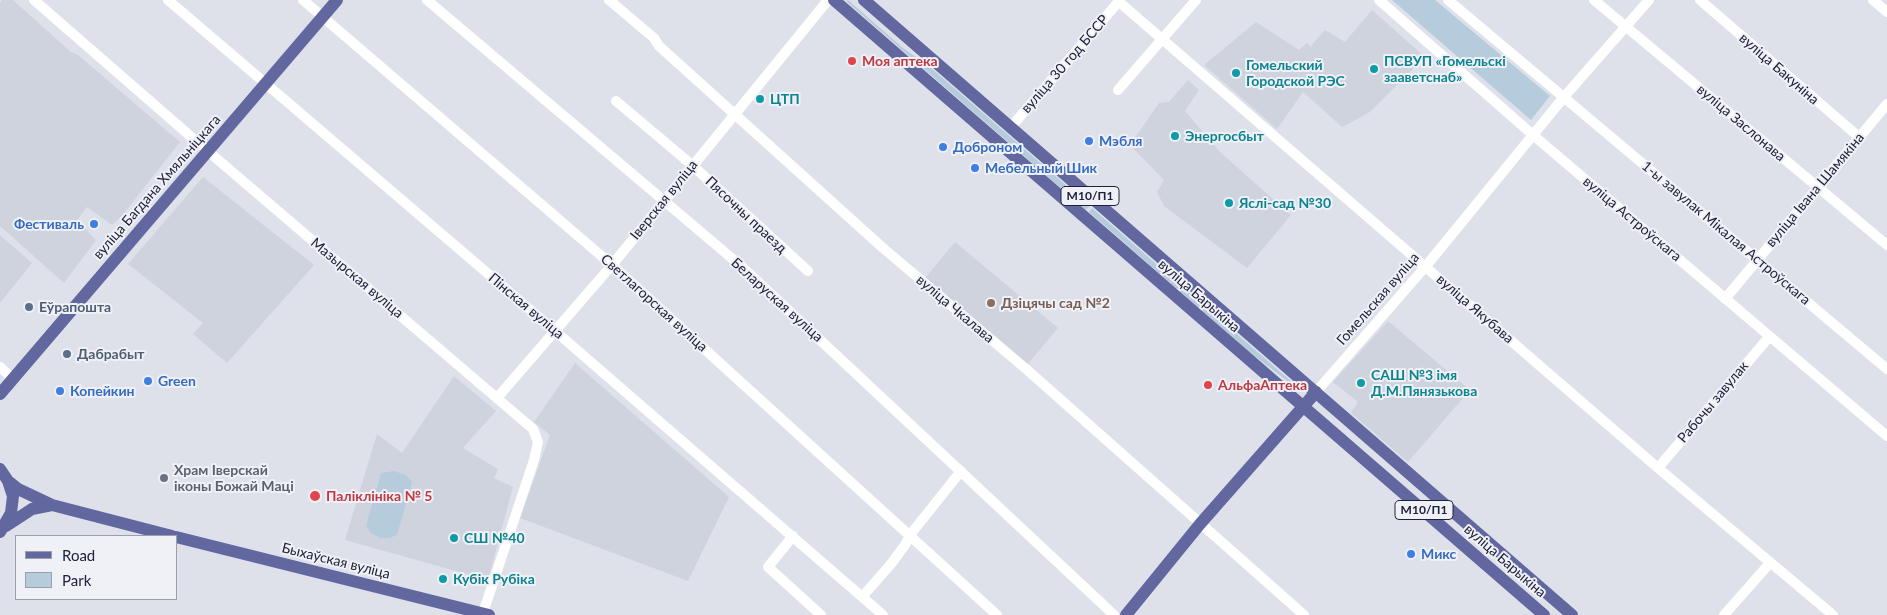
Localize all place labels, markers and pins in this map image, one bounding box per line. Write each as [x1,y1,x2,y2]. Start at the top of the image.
place label: Моя аптека [862,53,938,69]
place label: ПСВУП «Гомельскі зааветснаб» [1384,53,1506,85]
marker: Моя аптека [846,55,858,67]
place label: Гомельский Городской РЭС [1246,57,1345,90]
marker: ПСВУП «Гомельскі зааветснаб» [1368,63,1380,75]
marker: Гомельский Городской РЭС [1230,67,1242,79]
place label: ЦТП [770,91,800,107]
marker: ЦТП [754,93,766,105]
place label: Энергосбыт [1185,128,1264,144]
marker: Энергосбыт [1169,130,1181,142]
place label: Мэбля [1099,133,1142,149]
marker: Мэбля [1083,135,1095,147]
place label: Доброном [953,139,1022,155]
marker: Доброном [937,141,949,153]
place label: Мебельный Шик [985,160,1097,176]
marker: Мебельный Шик [969,162,981,174]
place label: Яслі-сад №30 [1239,195,1331,211]
marker: Яслі-сад №30 [1223,197,1235,209]
place label: Фестиваль [14,216,84,232]
marker: Фестиваль [88,218,100,230]
place label: Дзіцячы сад №2 [1001,295,1110,311]
marker: Дзіцячы сад №2 [985,297,997,309]
place label: Еўрапошта [39,299,111,315]
marker: Еўрапошта [23,301,35,313]
place label: Дабрабыт [77,346,145,362]
marker: Дабрабыт [61,348,73,360]
place label: САШ №3 імя Д.М.Пянязькова [1371,367,1477,400]
place label: Green [158,373,196,389]
marker: Green [142,375,154,387]
place label: АльфаАптека [1218,377,1307,393]
marker: САШ №3 імя Д.М.Пянязькова [1355,377,1367,389]
marker: АльфаАптека [1202,379,1214,391]
place label: Копейкин [70,383,135,399]
marker: Копейкин [54,385,66,397]
place label: Храм Іверскай іконы Божай Маці [174,462,294,494]
marker: Храм Іверскай іконы Божай Маці [158,472,170,484]
place label: Паліклініка № 5 [326,488,432,504]
marker: Паліклініка № 5 [308,489,322,503]
place label: СШ №40 [464,530,525,546]
marker: СШ №40 [448,532,460,544]
place label: Микс [1421,546,1456,562]
marker: Микс [1405,548,1417,560]
place label: Кубік Рубіка [453,571,535,587]
marker: Кубік Рубіка [437,573,449,585]

